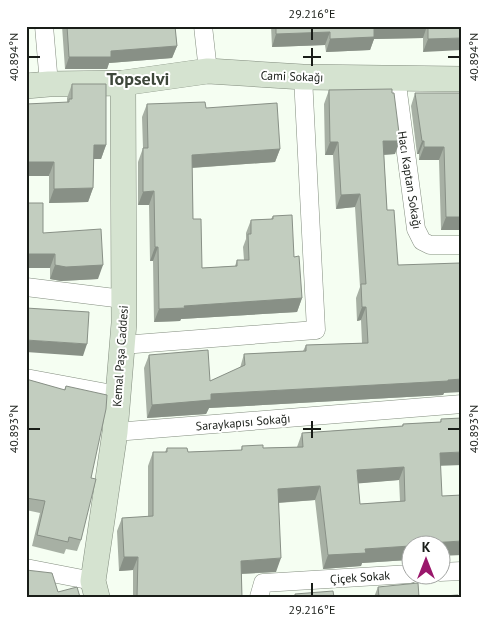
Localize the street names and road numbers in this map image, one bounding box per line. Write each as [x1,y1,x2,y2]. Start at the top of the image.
street label: Cami Sokağı [260,67,324,85]
street label: Hacı Kaptan Sokağı [395,130,425,230]
street label: Kemal Paşa Caddesi [109,305,131,407]
street label: Saraykapısı Sokağı [195,410,291,434]
street label: Çiçek Sokak [329,567,391,587]

